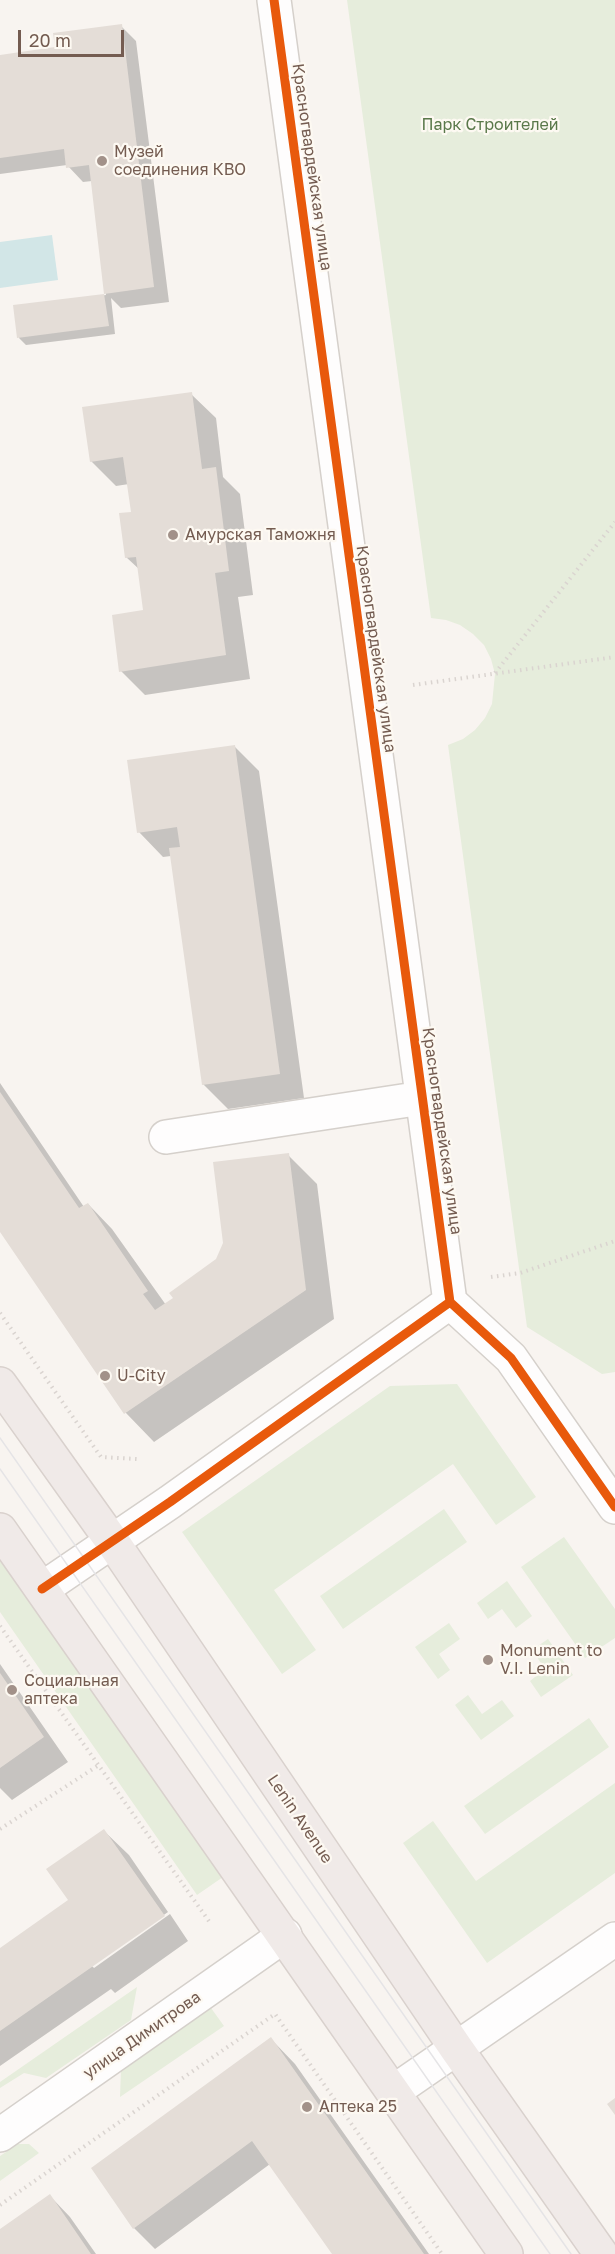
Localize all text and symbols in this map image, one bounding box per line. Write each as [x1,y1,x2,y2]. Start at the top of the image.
scale bar [21,18,128,56]
text: 20 m [29,29,71,51]
street label: Красногвардейская улица [288,62,336,272]
park label: Парк Строителей [421,115,559,135]
place label: Музей соединения КВО [114,142,246,180]
marker: Музей соединения КВО [95,154,109,168]
place label: Амурская Таможня [185,525,336,545]
marker: Амурская Таможня [166,528,180,542]
street label: Красногвардейская улица [352,544,400,754]
street label: Красногвардейская улица [418,1026,466,1236]
place label: U-City [117,1366,166,1386]
marker: U-City [98,1369,112,1383]
place label: Monument to V.I. Lenin [500,1641,602,1679]
marker: Monument to V.I. Lenin [481,1653,495,1667]
place label: Социальная аптека [24,1671,119,1709]
marker: Социальная аптека [5,1683,19,1697]
street label: Lenin Avenue [263,1771,337,1867]
street label: улица Димитрова [80,1987,204,2083]
place label: Аптека 25 [319,2097,397,2117]
marker: Аптека 25 [300,2100,314,2114]

